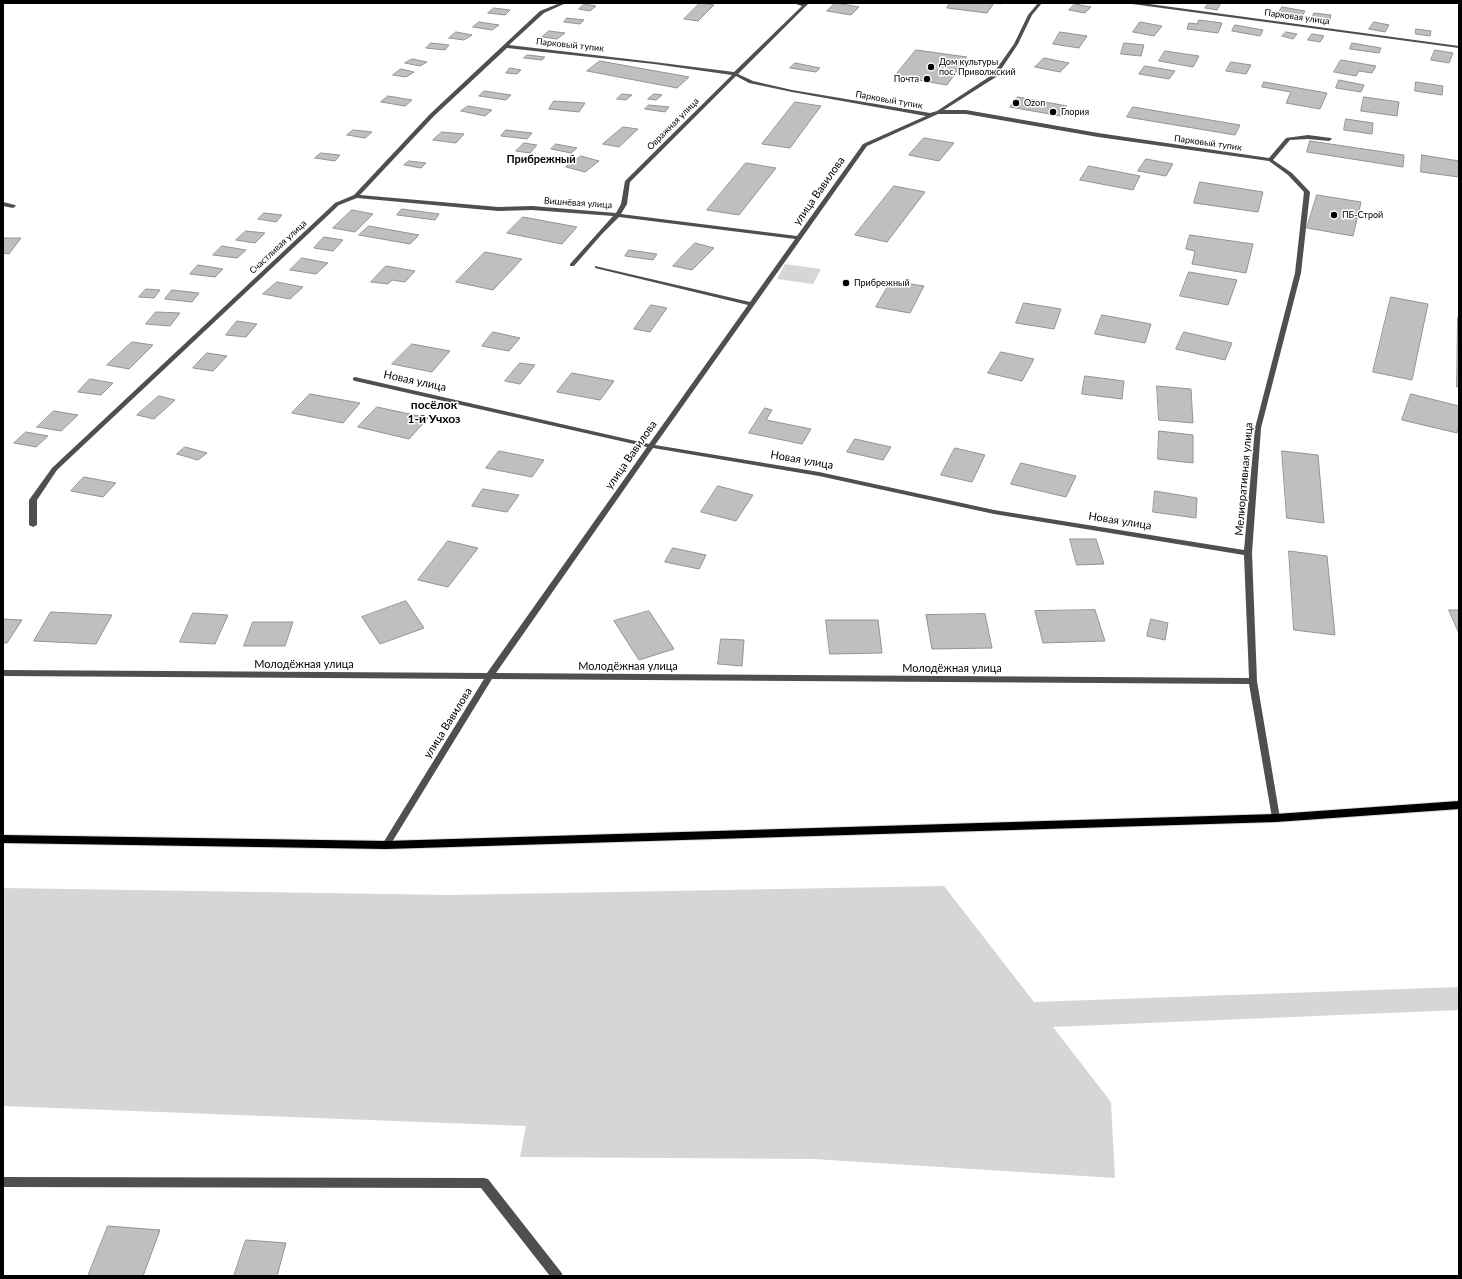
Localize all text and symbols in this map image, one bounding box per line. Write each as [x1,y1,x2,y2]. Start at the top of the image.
street label: Парковая улица [1264,7,1330,27]
street label: Парковый тупик [536,36,604,54]
place label: Дом культуры пос. Приволжский [939,57,1016,78]
marker: Дом культуры пос. Приволжский [926,62,936,72]
place label: Почта [894,74,919,84]
marker: Почта [922,74,932,84]
street label: Парковый тупик [855,89,923,111]
street label: Овражная улица [645,96,701,152]
marker: Ozon [1011,98,1021,108]
place label: Ozon [1024,98,1045,108]
marker: Глория [1048,107,1058,117]
place label: Глория [1061,107,1089,117]
street label: Парковый тупик [1174,133,1242,153]
district label: Прибрежный [506,152,576,166]
street label: улица Вавилова [790,154,848,228]
street label: Вишнёвая улица [544,195,612,211]
marker: ПБ-Строй [1329,210,1339,220]
place label: ПБ-Строй [1342,210,1383,220]
street label: Счастливая улица [247,218,309,276]
marker: Прибрежный [841,278,851,288]
place label: Прибрежный [854,278,910,288]
street label: Новая улица [382,368,448,394]
district label: посёлок 1-й Учхоз [408,398,460,426]
street label: улица Вавилова [602,418,660,492]
street label: Мелиоративная улица [1232,422,1256,536]
street label: Новая улица [769,448,835,472]
street label: Новая улица [1088,510,1152,532]
street label: Молодёжная улица [254,657,354,671]
street label: Молодёжная улица [578,659,678,673]
street label: Молодёжная улица [902,661,1002,675]
street label: улица Вавилова [421,685,475,761]

